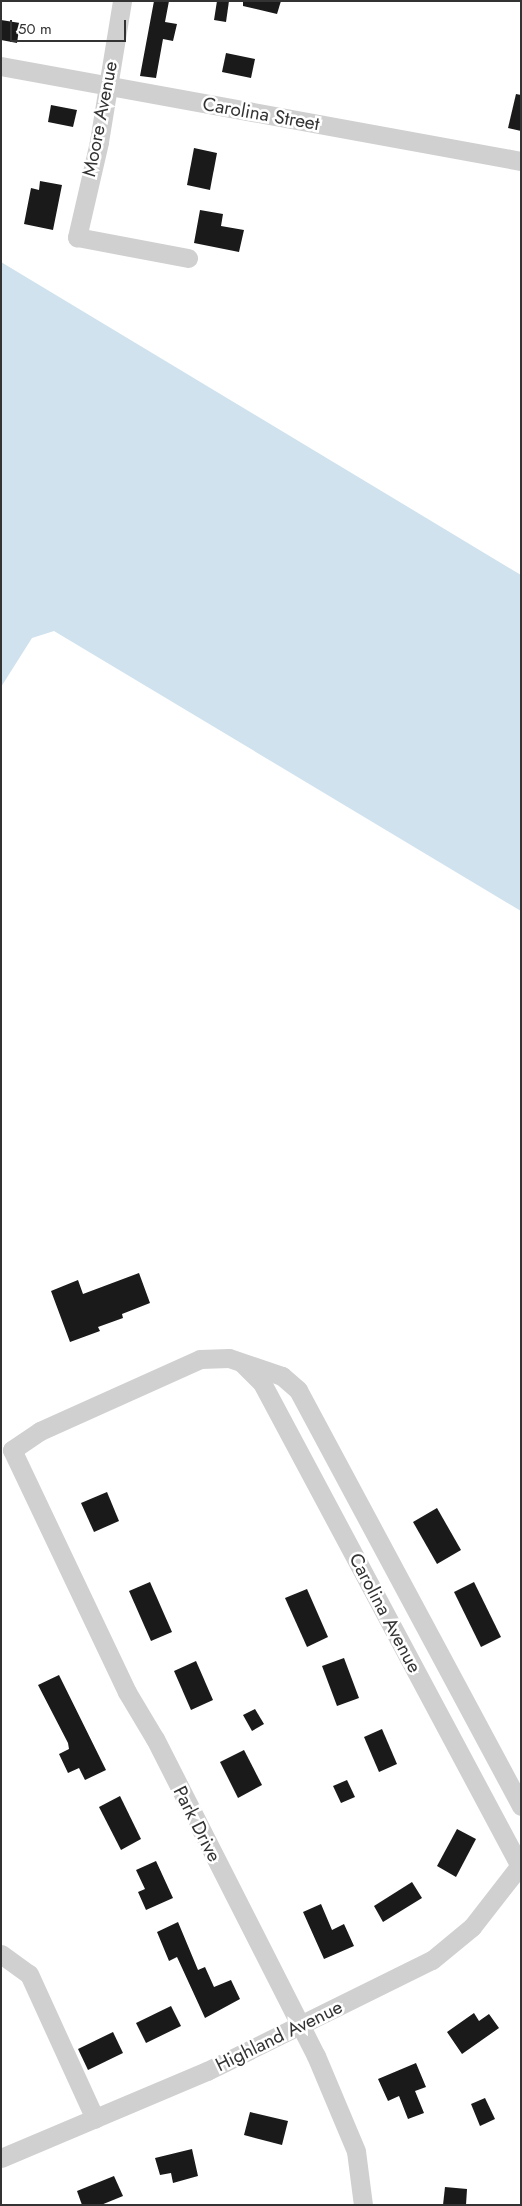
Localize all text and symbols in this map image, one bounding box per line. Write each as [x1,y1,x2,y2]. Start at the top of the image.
scale bar [12,10,129,42]
text: 50 m [18,18,52,40]
street label: Moore Avenue [78,59,122,179]
street label: Carolina Street [201,93,321,135]
street label: Carolina Avenue [344,1549,426,1677]
street label: Park Drive [168,1782,226,1866]
street label: Highland Avenue [212,1995,346,2077]

